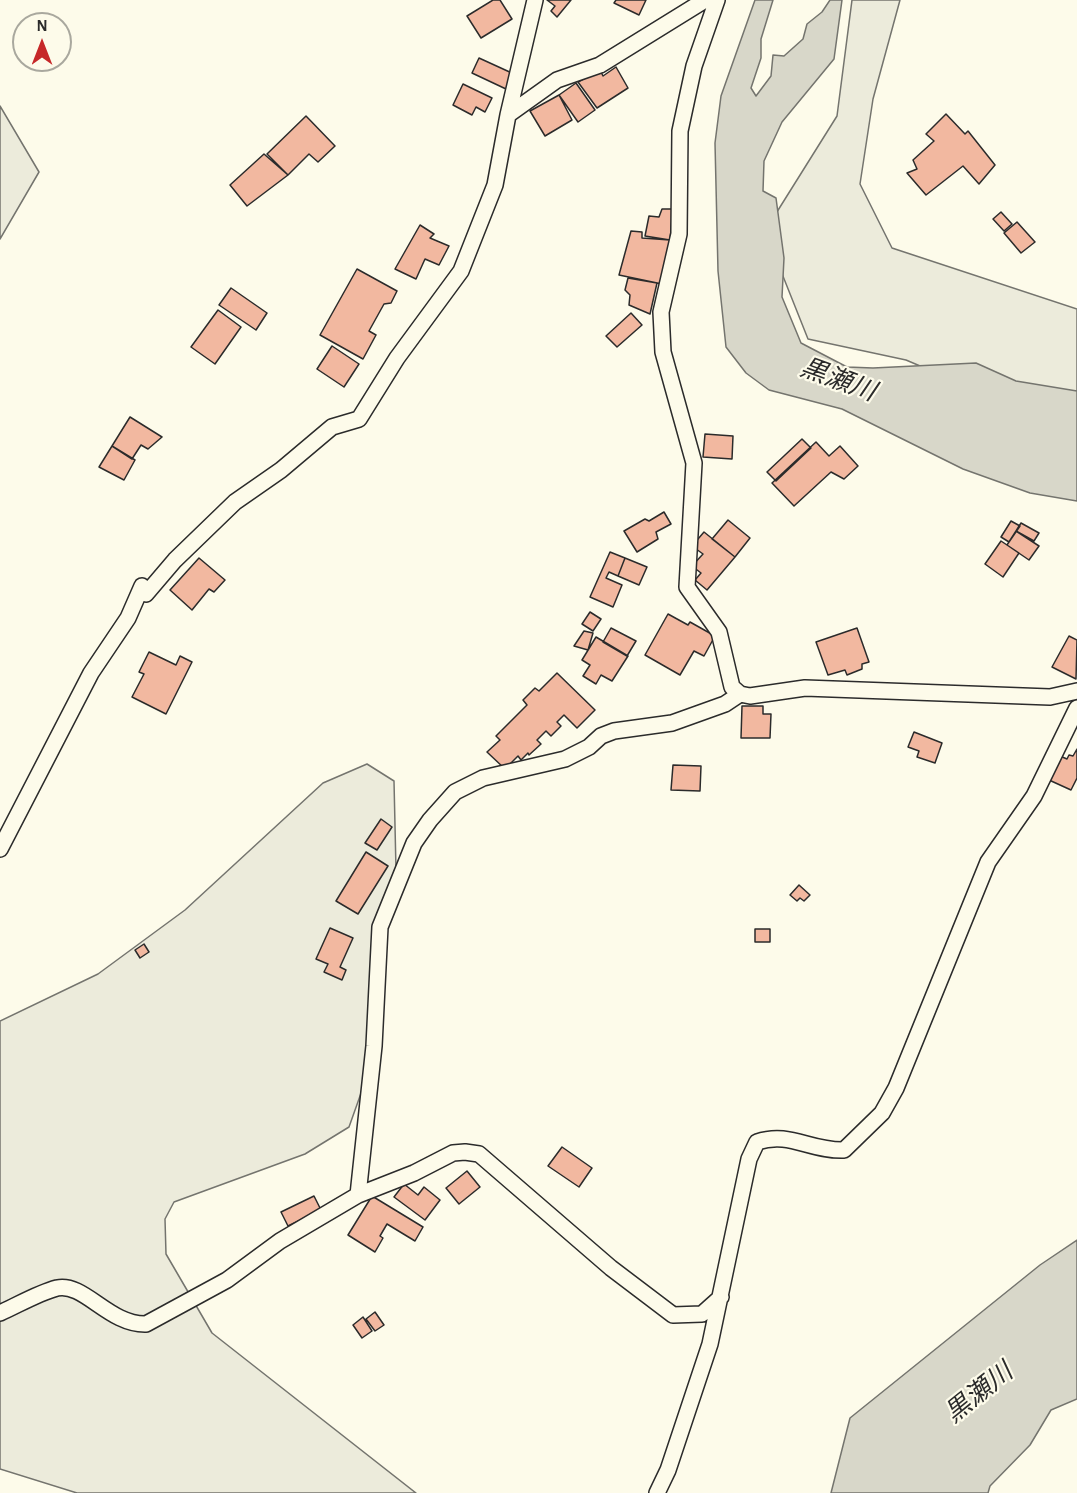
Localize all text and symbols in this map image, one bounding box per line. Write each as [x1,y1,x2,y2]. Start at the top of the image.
north arrow [12,12,72,72]
text: N [36,18,48,34]
water label: 黒瀬川 [796,352,880,408]
water label: 黒瀬川 [939,1356,1019,1430]

